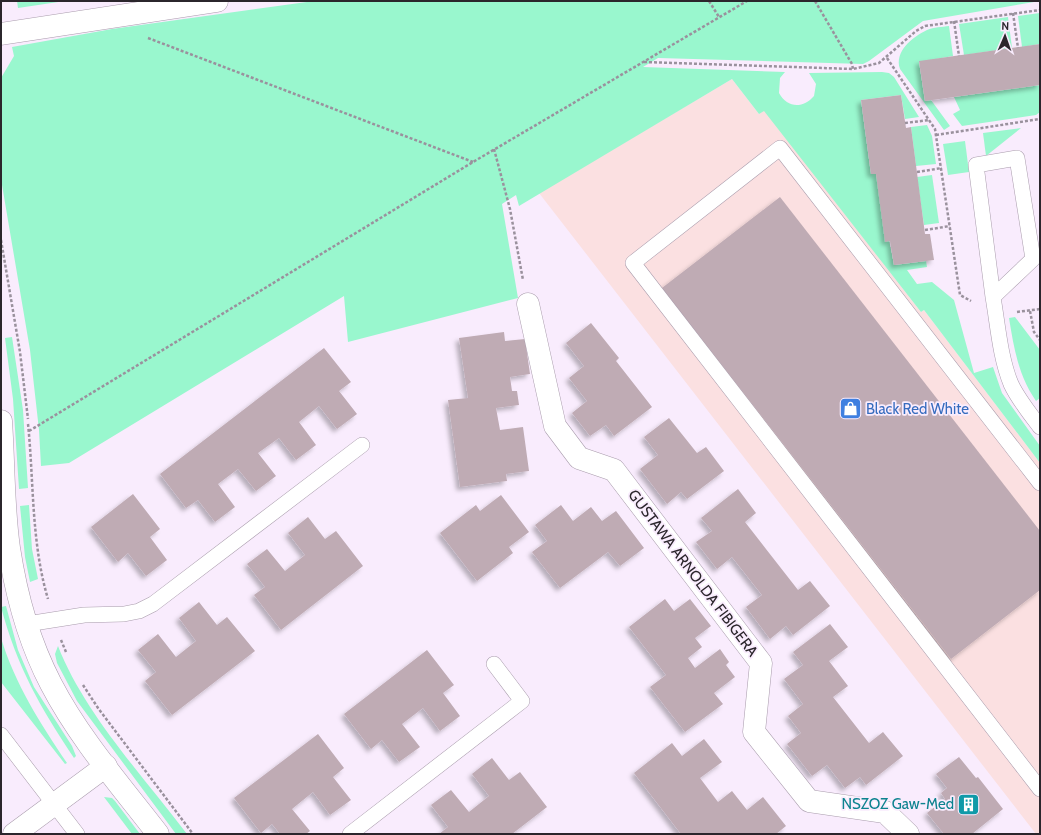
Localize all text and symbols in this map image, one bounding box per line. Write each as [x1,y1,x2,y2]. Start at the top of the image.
north arrow [985,16,1025,56]
text: N [1001,19,1009,33]
shop icon: Black Red White [838,396,864,422]
place label: Black Red White [866,400,969,418]
street label: GUSTAWA ARNOLDA FIBIGERA [624,486,762,661]
building icon: NSZOZ Gaw-Med [956,791,982,817]
place label: NSZOZ Gaw-Med [842,795,954,813]

